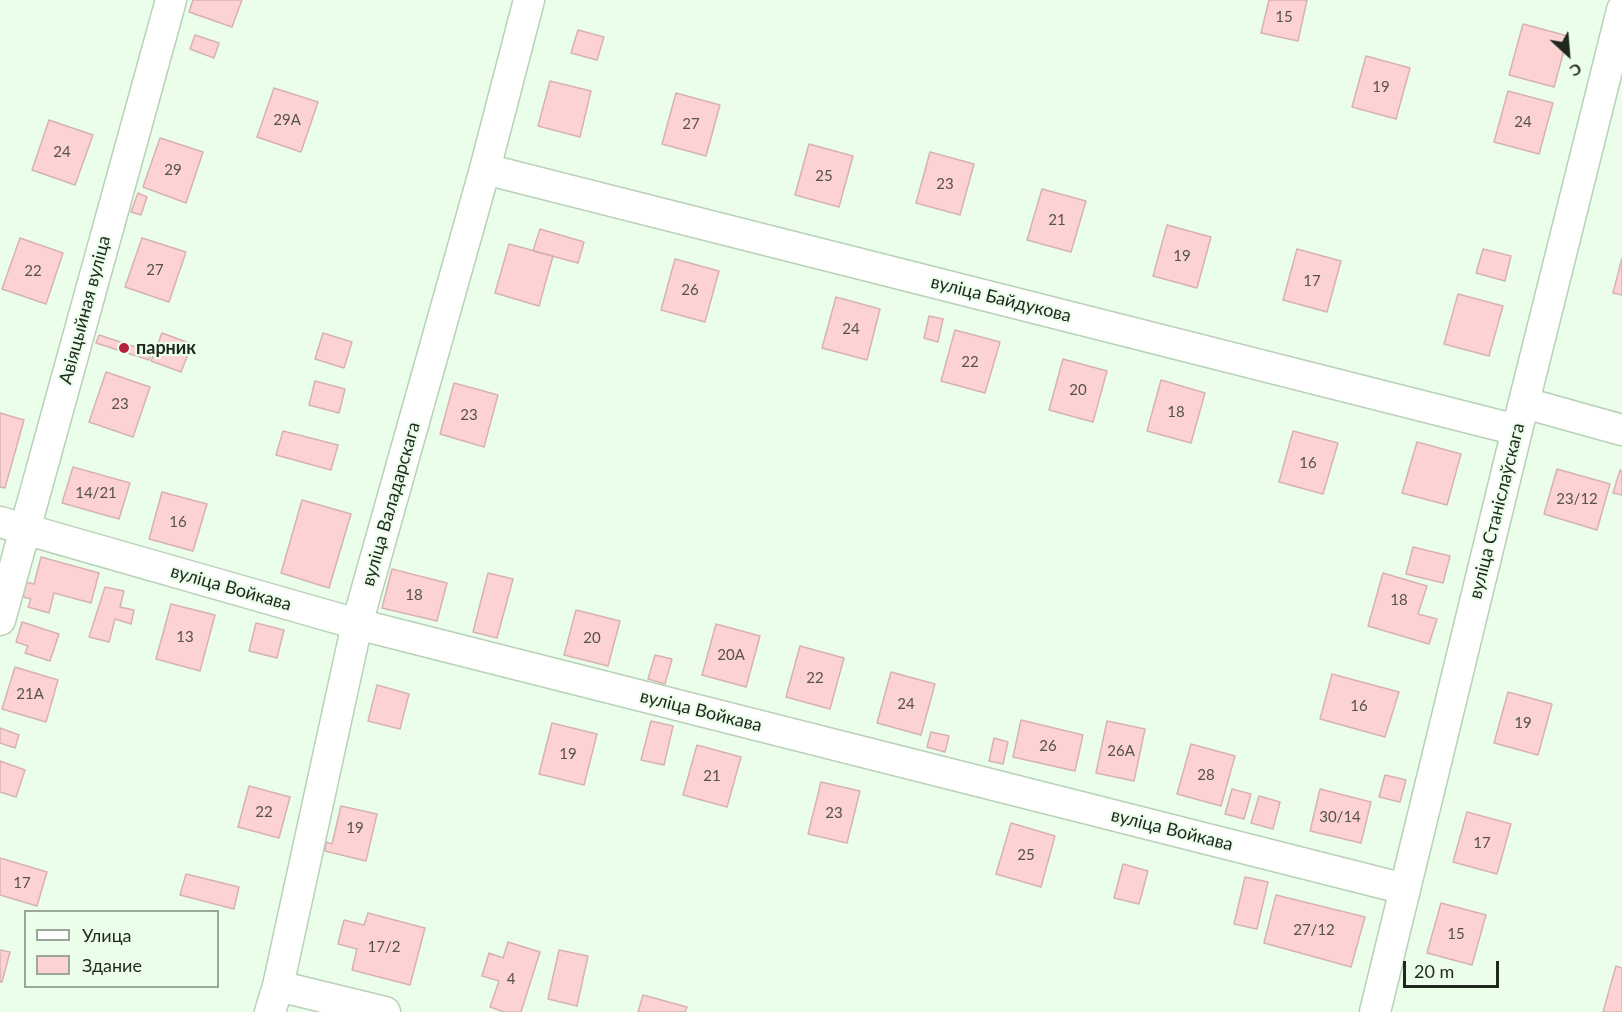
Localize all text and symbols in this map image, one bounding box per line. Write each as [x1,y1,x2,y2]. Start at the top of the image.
house number: 15 [1275,8,1293,26]
north arrow [1538,24,1598,84]
text: С [1567,60,1585,81]
house number: 19 [1372,78,1390,96]
house number: 29А [273,111,301,129]
house number: 24 [1514,113,1532,131]
house number: 27 [682,115,700,133]
house number: 24 [53,143,71,161]
house number: 29 [164,161,182,179]
house number: 25 [815,167,833,185]
house number: 23 [936,175,954,193]
house number: 21 [1048,211,1066,229]
street label: Авіяцыйная вуліца [55,233,115,387]
house number: 19 [1173,247,1191,265]
house number: 27 [146,261,164,279]
house number: 22 [24,262,42,280]
street label: вуліца Байдукова [929,271,1073,327]
house number: 17 [1303,272,1321,290]
house number: 26 [681,281,699,299]
house number: 24 [842,320,860,338]
place label: парник [136,337,196,359]
marker: парник [117,341,131,355]
house number: 22 [961,353,979,371]
house number: 20 [1069,381,1087,399]
house number: 23 [111,395,129,413]
house number: 18 [1167,403,1185,421]
house number: 23 [460,406,478,424]
street label: вуліца Валадарскага [357,419,425,589]
street label: вуліца Станіслаўскага [1465,421,1529,601]
house number: 16 [1299,454,1317,472]
house number: 14/21 [75,484,117,502]
house number: 23/12 [1556,490,1598,508]
house number: 16 [169,513,187,531]
street label: вуліца Войкава [168,560,294,616]
house number: 18 [405,586,423,604]
house number: 18 [1390,591,1408,609]
house number: 13 [176,628,194,646]
house number: 20 [583,629,601,647]
house number: 20А [717,646,745,664]
house number: 22 [806,669,824,687]
house number: 21А [16,685,44,703]
street label: вуліца Войкава [638,685,764,737]
house number: 24 [897,695,915,713]
house number: 16 [1350,697,1368,715]
house number: 19 [1514,714,1532,732]
house number: 26 [1039,737,1057,755]
house number: 26А [1107,742,1135,760]
house number: 19 [559,745,577,763]
house number: 28 [1197,766,1215,784]
house number: 21 [703,767,721,785]
house number: 22 [255,803,273,821]
house number: 23 [825,804,843,822]
street label: вуліца Войкава [1109,804,1235,856]
house number: 30/14 [1319,808,1361,826]
house number: 19 [346,819,364,837]
house number: 17 [1473,834,1491,852]
house number: 25 [1017,846,1035,864]
house number: 17 [13,874,31,892]
legend [24,910,219,988]
house number: 27/12 [1293,921,1335,939]
text: Улица [82,924,132,946]
house number: 15 [1447,925,1465,943]
house number: 17/2 [368,938,400,956]
scale bar [1406,949,1502,987]
text: Здание [82,954,142,976]
text: 20 m [1414,960,1454,982]
house number: 4 [507,970,515,988]

